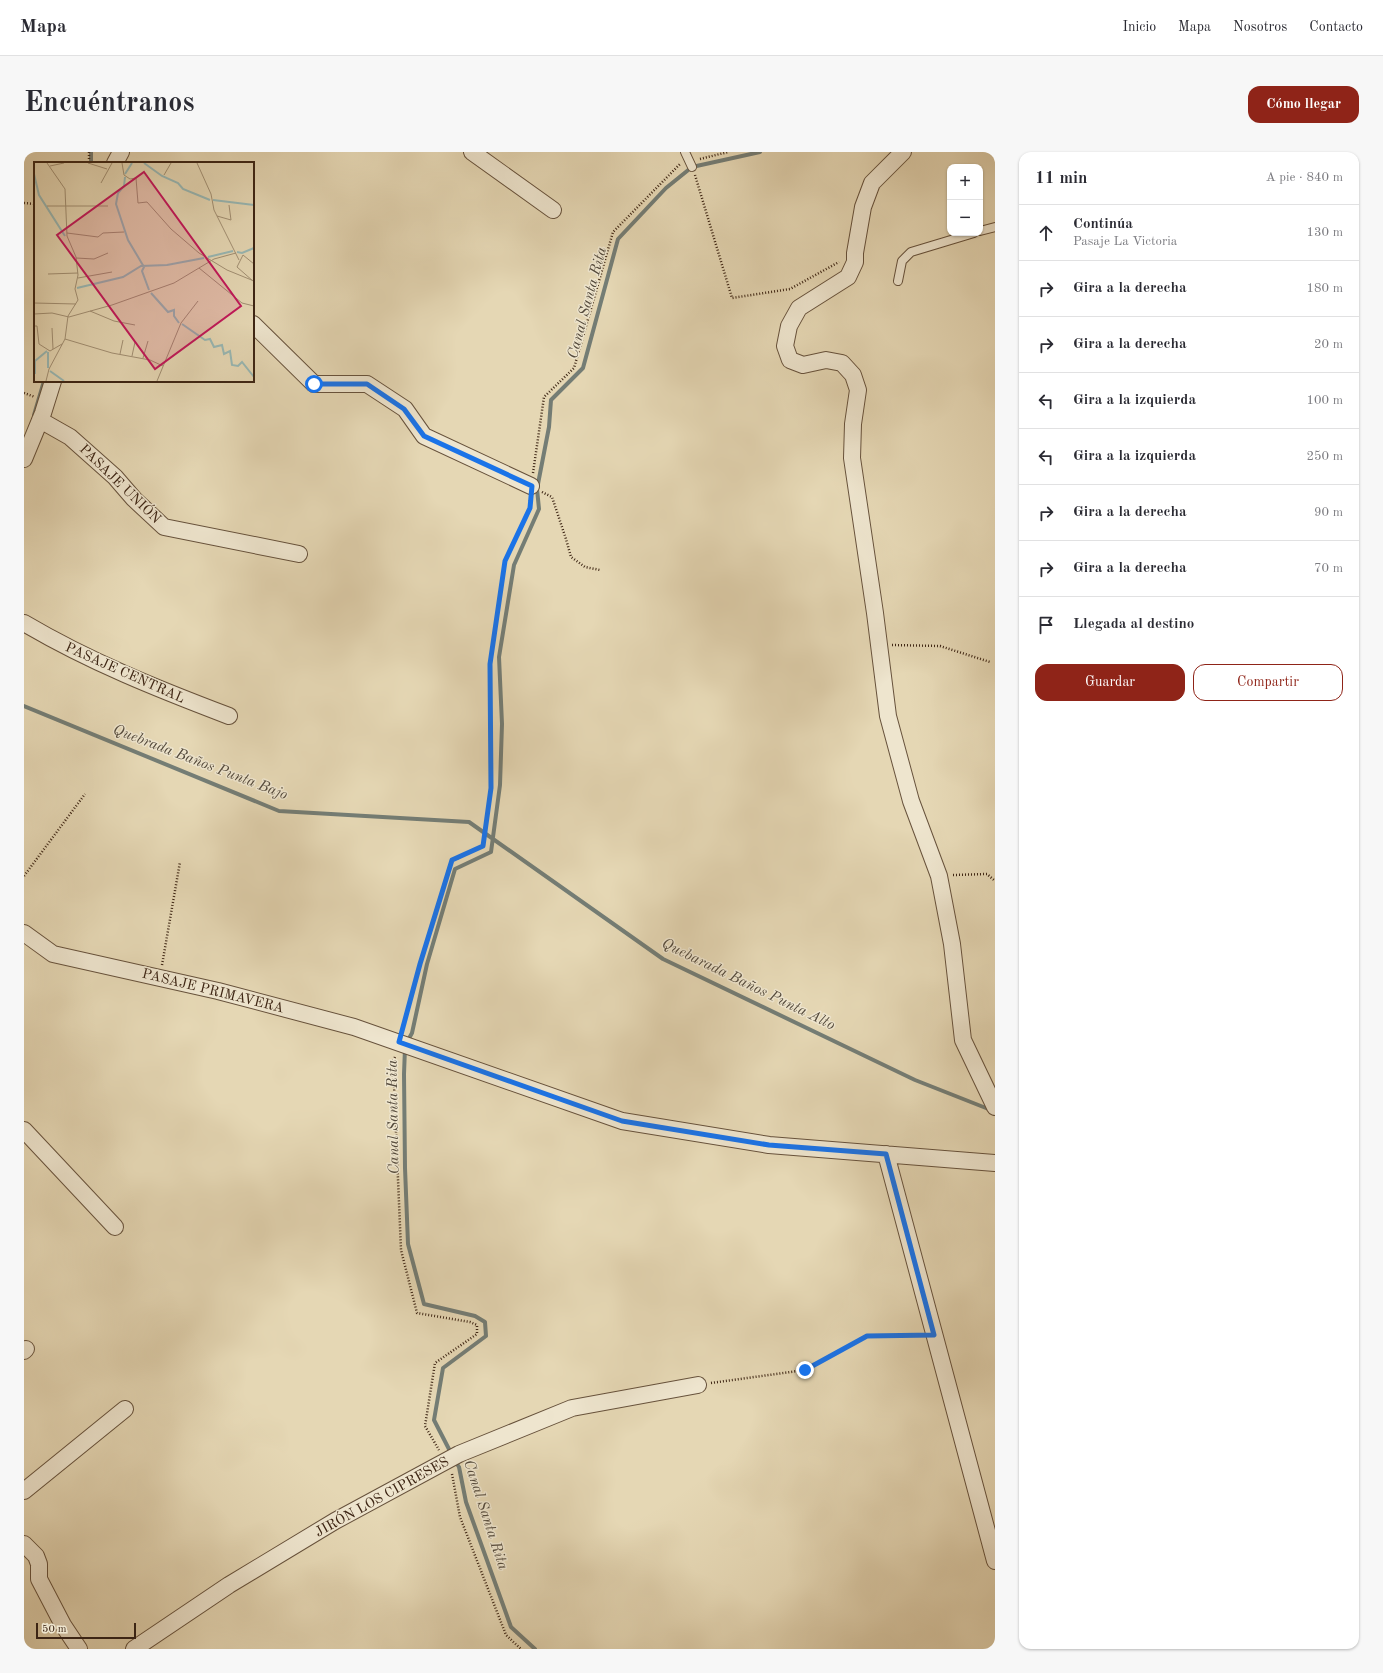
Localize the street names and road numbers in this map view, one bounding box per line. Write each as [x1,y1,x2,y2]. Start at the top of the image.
street label: PASAJE UNIÓN [77,439,166,526]
street label: PASAJE CENTRAL [63,640,187,706]
street label: PASAJE PRIMAVERA [141,967,286,1015]
street label: JIRÓN LOS CIPRESES [311,1451,451,1540]

